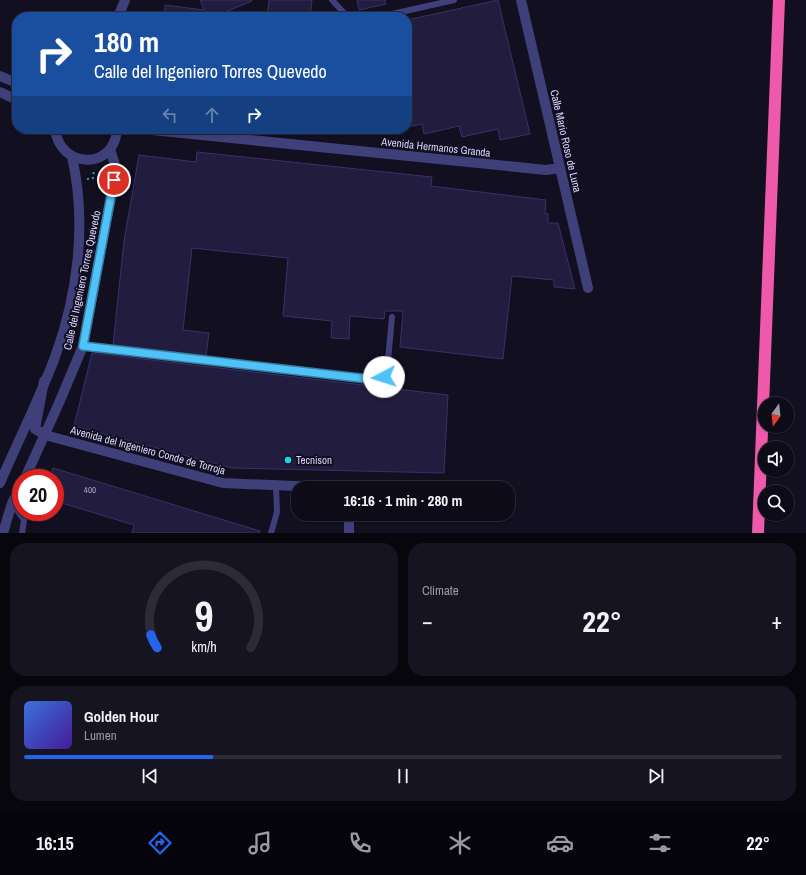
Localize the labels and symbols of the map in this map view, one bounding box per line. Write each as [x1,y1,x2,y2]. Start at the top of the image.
street label: Calle Mario Roso de Luna [547,88,585,194]
street label: Avenida Hermanos Granda [380,134,491,160]
pin [97,163,131,197]
street label: Calle del Ingeniero Torres Quevedo [60,209,104,351]
position arrow [363,356,405,398]
north arrow [758,397,794,433]
street label: Avenida del Ingeniero Conde de Torroja [68,422,227,477]
place label: Tecnison [296,453,332,467]
marker: Tecnison [283,455,293,465]
speed limit sign: 20 [12,469,64,521]
house number: 400 [84,484,96,496]

